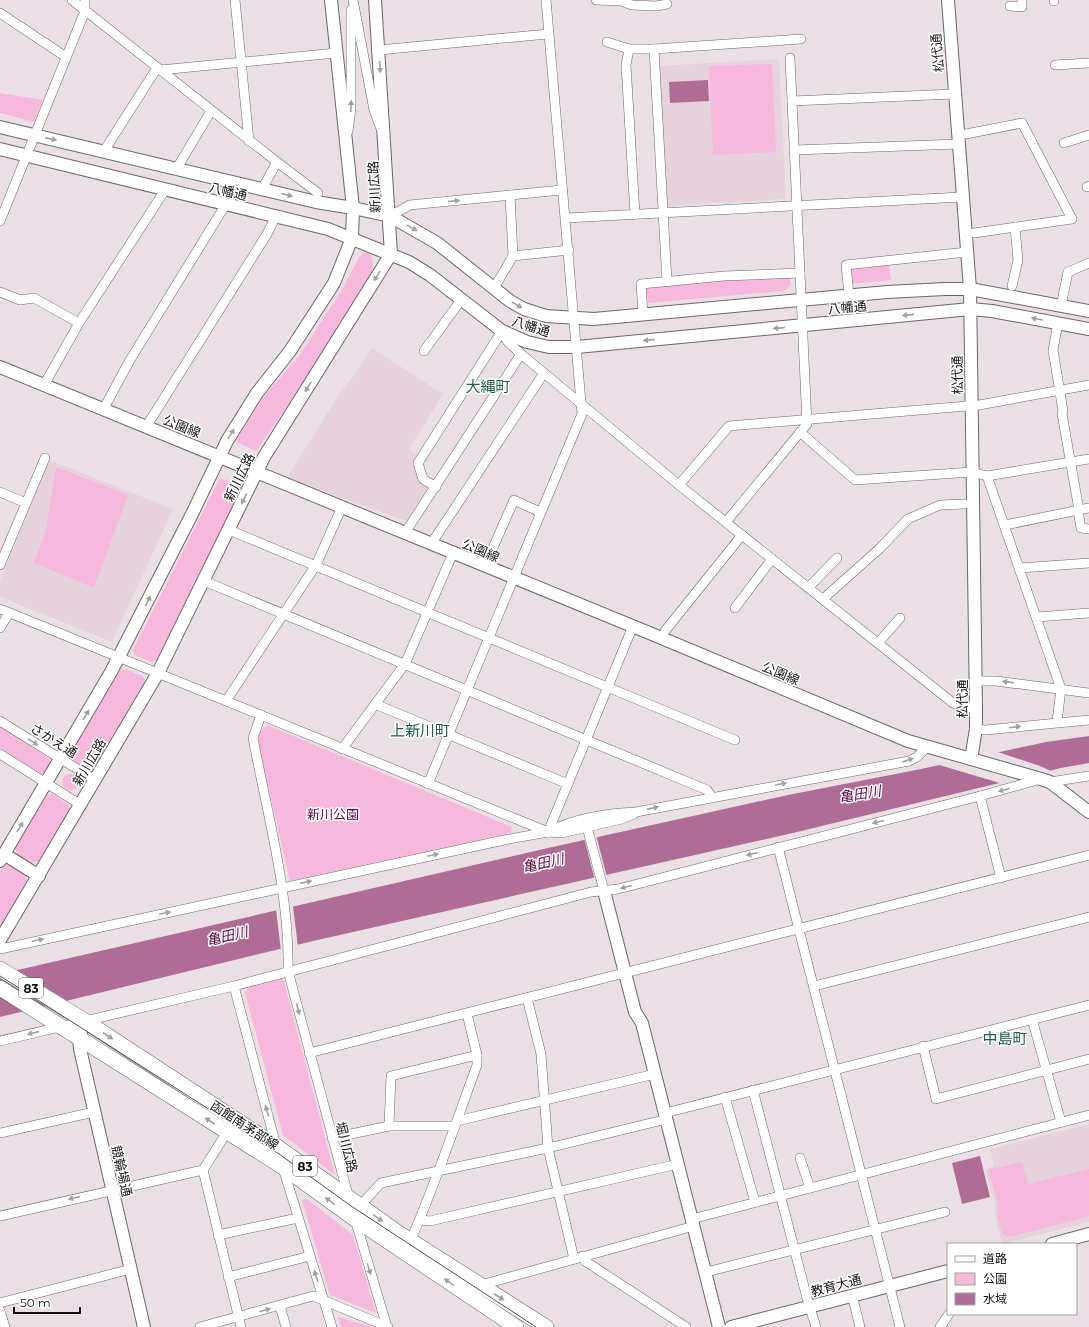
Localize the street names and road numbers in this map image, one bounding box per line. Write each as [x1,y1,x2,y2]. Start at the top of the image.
street label: 松代通 [927,33,947,73]
street label: 新川広路 [365,161,383,213]
street label: 八幡通 [207,179,249,203]
street label: 八幡通 [827,297,867,317]
street label: 八幡通 [510,312,552,340]
street label: 松代通 [949,355,965,395]
street label: 公園線 [161,411,203,441]
street label: 新川広路 [220,450,258,504]
street label: 公園線 [460,535,502,565]
street label: 公園線 [760,658,802,688]
street label: 松代通 [954,679,970,719]
street label: さかえ通 [28,719,80,761]
street label: 新川広路 [69,735,109,789]
road number: 83 [19,978,43,998]
street label: 函館南茅部線 [208,1097,282,1153]
street label: 堀川広路 [333,1120,361,1174]
street label: 競輪場通 [108,1144,136,1198]
road number: 83 [293,1156,317,1176]
street label: 教育大通 [809,1271,863,1299]

